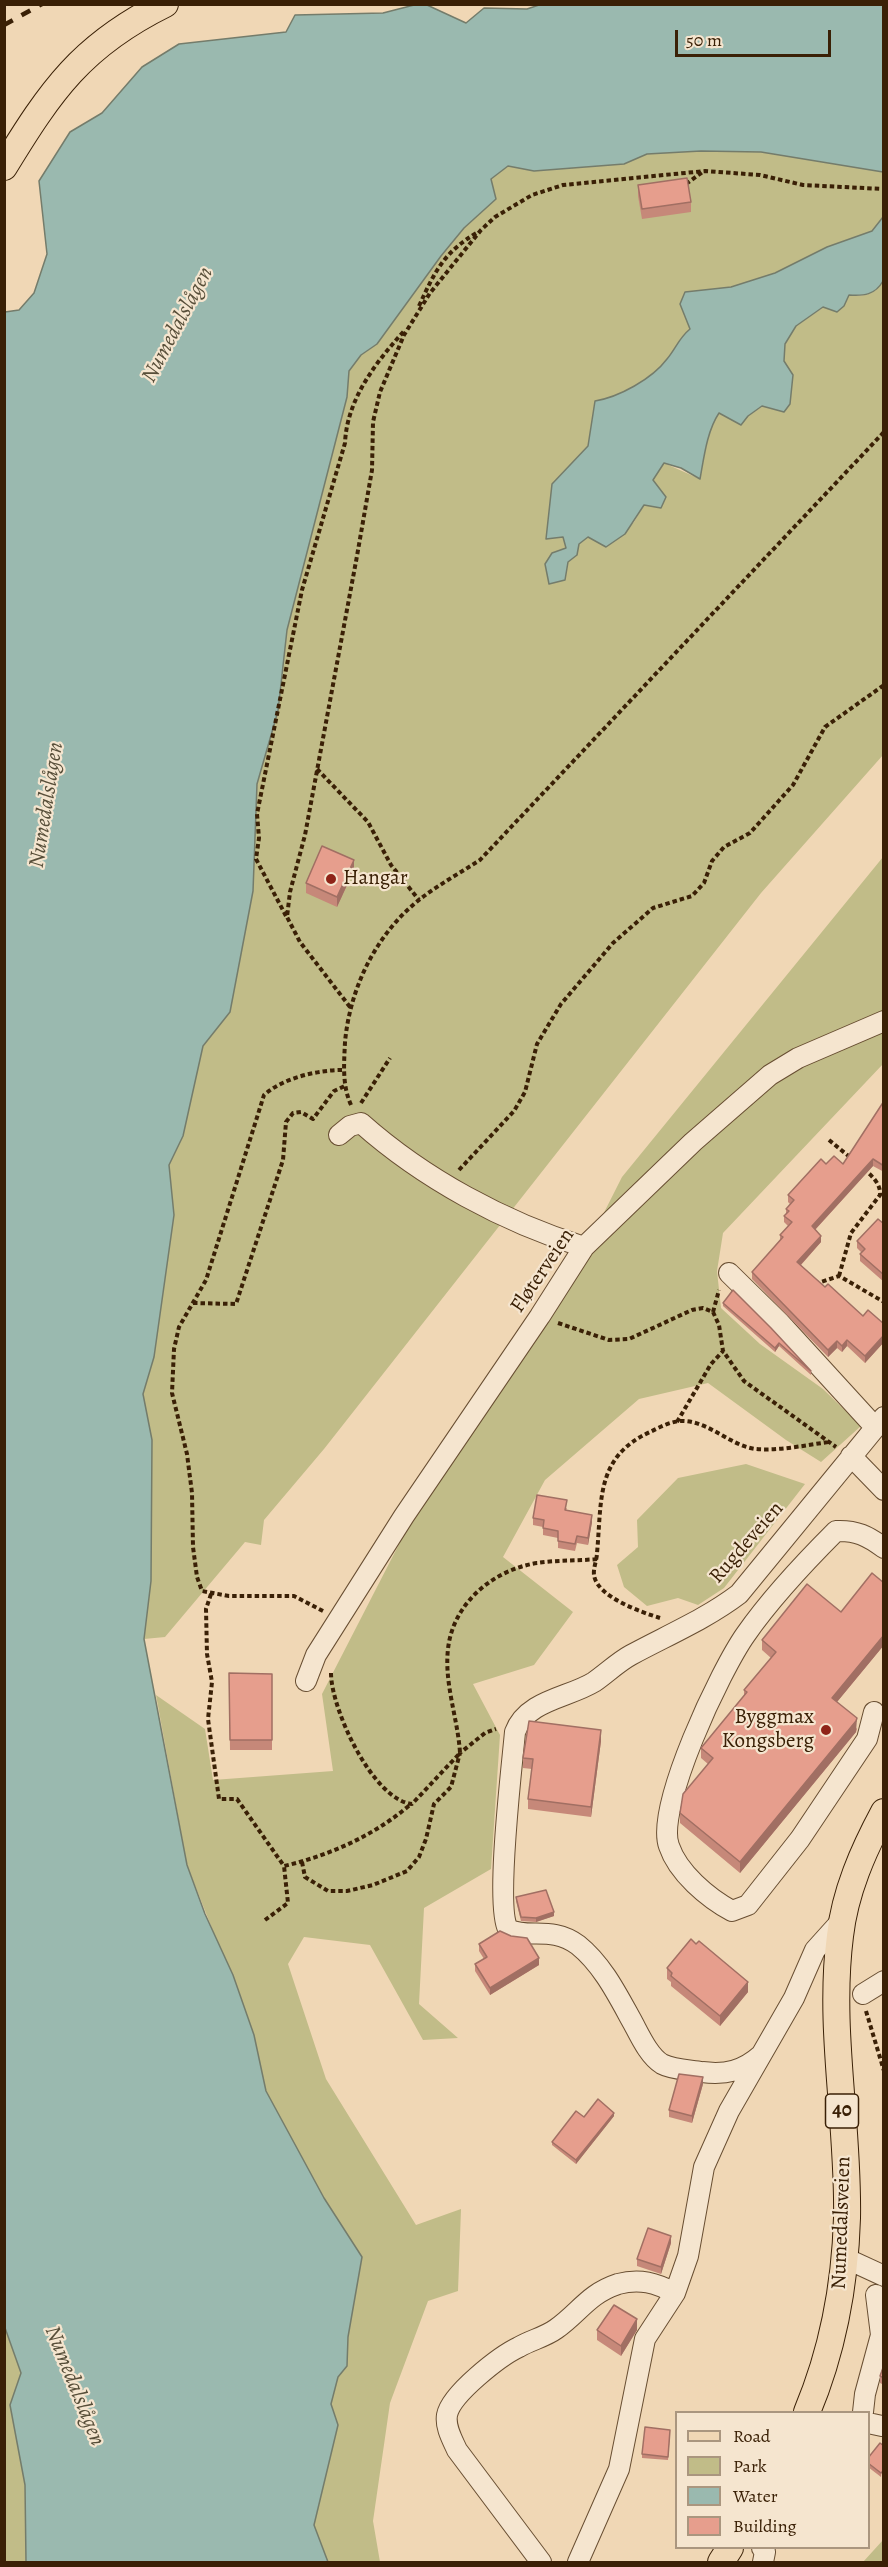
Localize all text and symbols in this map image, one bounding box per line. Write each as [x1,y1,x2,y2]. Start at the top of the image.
scale bar [678,18,834,56]
text: 50 m [686,28,722,52]
water label: Numedalslågen [137,263,219,387]
water label: Numedalslågen [24,740,70,870]
place label: Hangar [343,866,408,892]
marker: Hangar [324,872,338,886]
street label: Fløterveien [506,1224,580,1318]
street label: Rugdeveien [705,1497,789,1589]
place label: Byggmax Kongsberg [722,1705,814,1755]
marker: Byggmax Kongsberg [819,1723,833,1737]
road number: 40 [826,2094,858,2128]
street label: Numedalsveien [827,2156,857,2290]
water label: Numedalslågen [38,2322,110,2450]
legend [675,2411,870,2549]
text: Road [733,2424,770,2448]
text: Park [733,2454,767,2478]
text: Water [733,2484,778,2508]
text: Building [733,2514,797,2538]

